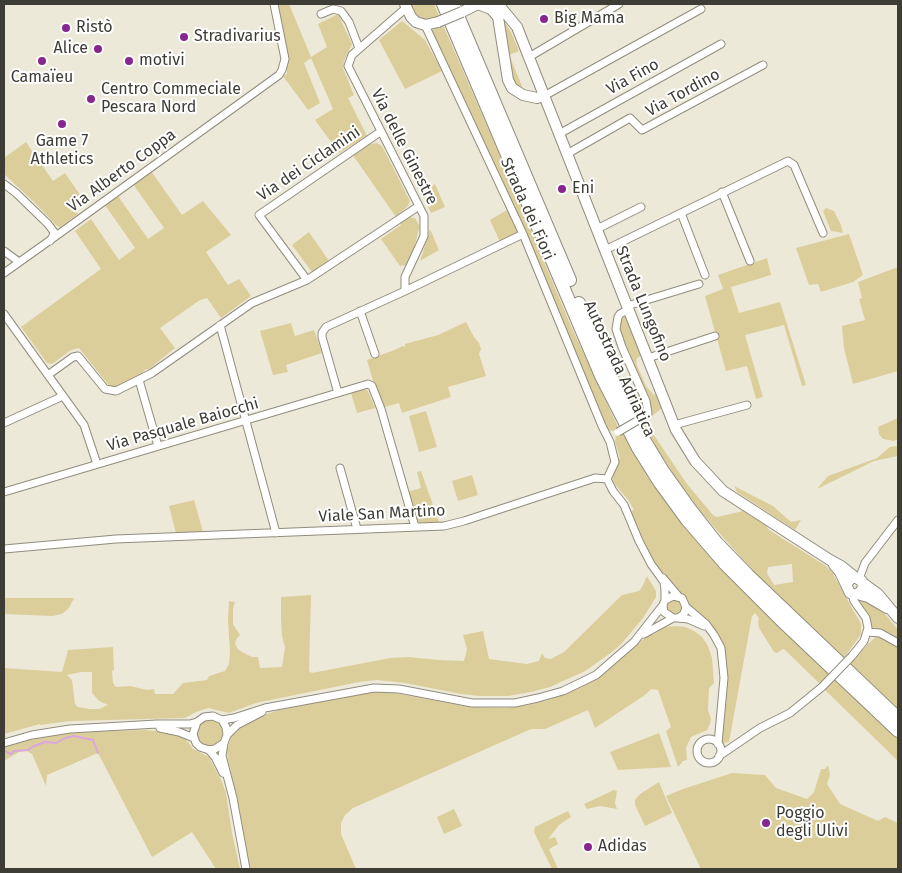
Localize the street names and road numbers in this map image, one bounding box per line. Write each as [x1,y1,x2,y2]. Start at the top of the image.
street label: Via Fino [603,55,663,99]
street label: Via Tordino [643,65,723,121]
street label: Via delle Ginestre [367,86,441,208]
street label: Via dei Ciclamini [254,123,364,205]
street label: Via Alberto Coppa [64,125,180,217]
street label: Strada dei Fiori [496,155,558,263]
street label: Strada Lungofino [611,243,675,365]
street label: Autostrada Adriatica [579,298,659,440]
street label: Via Pasquale Baiocchi [105,394,261,456]
street label: Viale San Martino [318,501,446,527]

